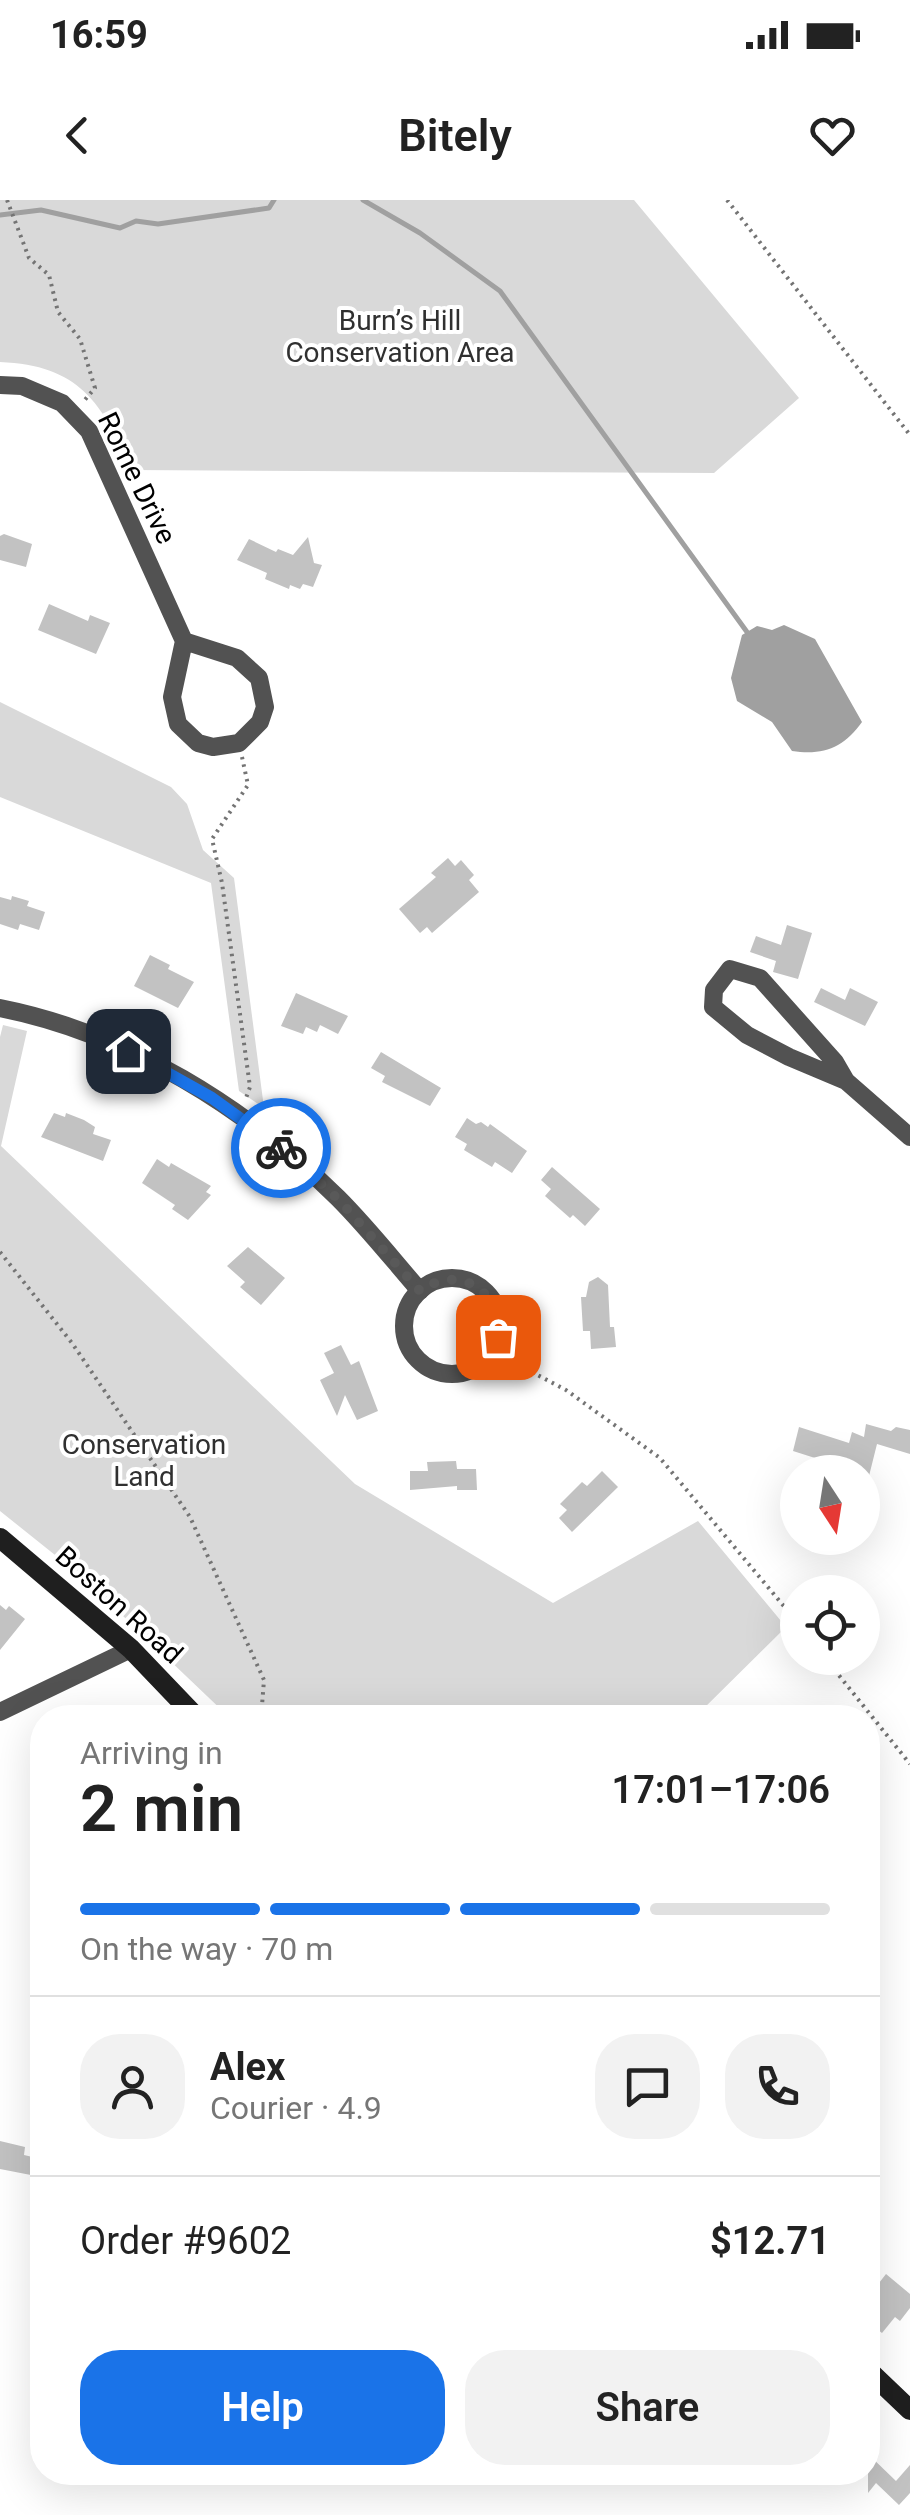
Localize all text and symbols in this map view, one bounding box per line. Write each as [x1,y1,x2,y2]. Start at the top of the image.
text: 16:59 [50,13,148,57]
icon: back [50,108,105,163]
icon: heart [805,108,860,163]
text: Bitely [398,109,512,162]
park label: Burn’s Hill Conservation Area [285,304,515,369]
street label: Rome Drive [91,407,183,549]
pin [86,1009,171,1094]
icon: home [101,1024,156,1079]
courier [231,1098,331,1198]
icon: bike [254,1121,309,1176]
pin [456,1295,541,1380]
icon: bag [471,1310,526,1365]
park label: Conservation Land [62,1428,226,1493]
north arrow [780,1455,880,1555]
map controls [780,1455,880,1675]
street label: Boston Road [49,1539,189,1671]
button: locate [780,1575,880,1675]
text: Arriving in [80,1734,223,1772]
text: 17:01–17:06 [611,1768,830,1812]
text: 2 min [80,1771,243,1847]
text: On the way · 70 m [80,1930,333,1968]
button: person [80,2034,185,2139]
button: chat [595,2034,700,2139]
button: phone [725,2034,830,2139]
text: Alex [210,2045,285,2089]
text: Courier · 4.9 [210,2089,382,2127]
text: Order #9602 [80,2219,291,2263]
text: $12.71 [710,2219,830,2263]
button: Help [80,2350,445,2465]
button: Share [465,2350,830,2465]

